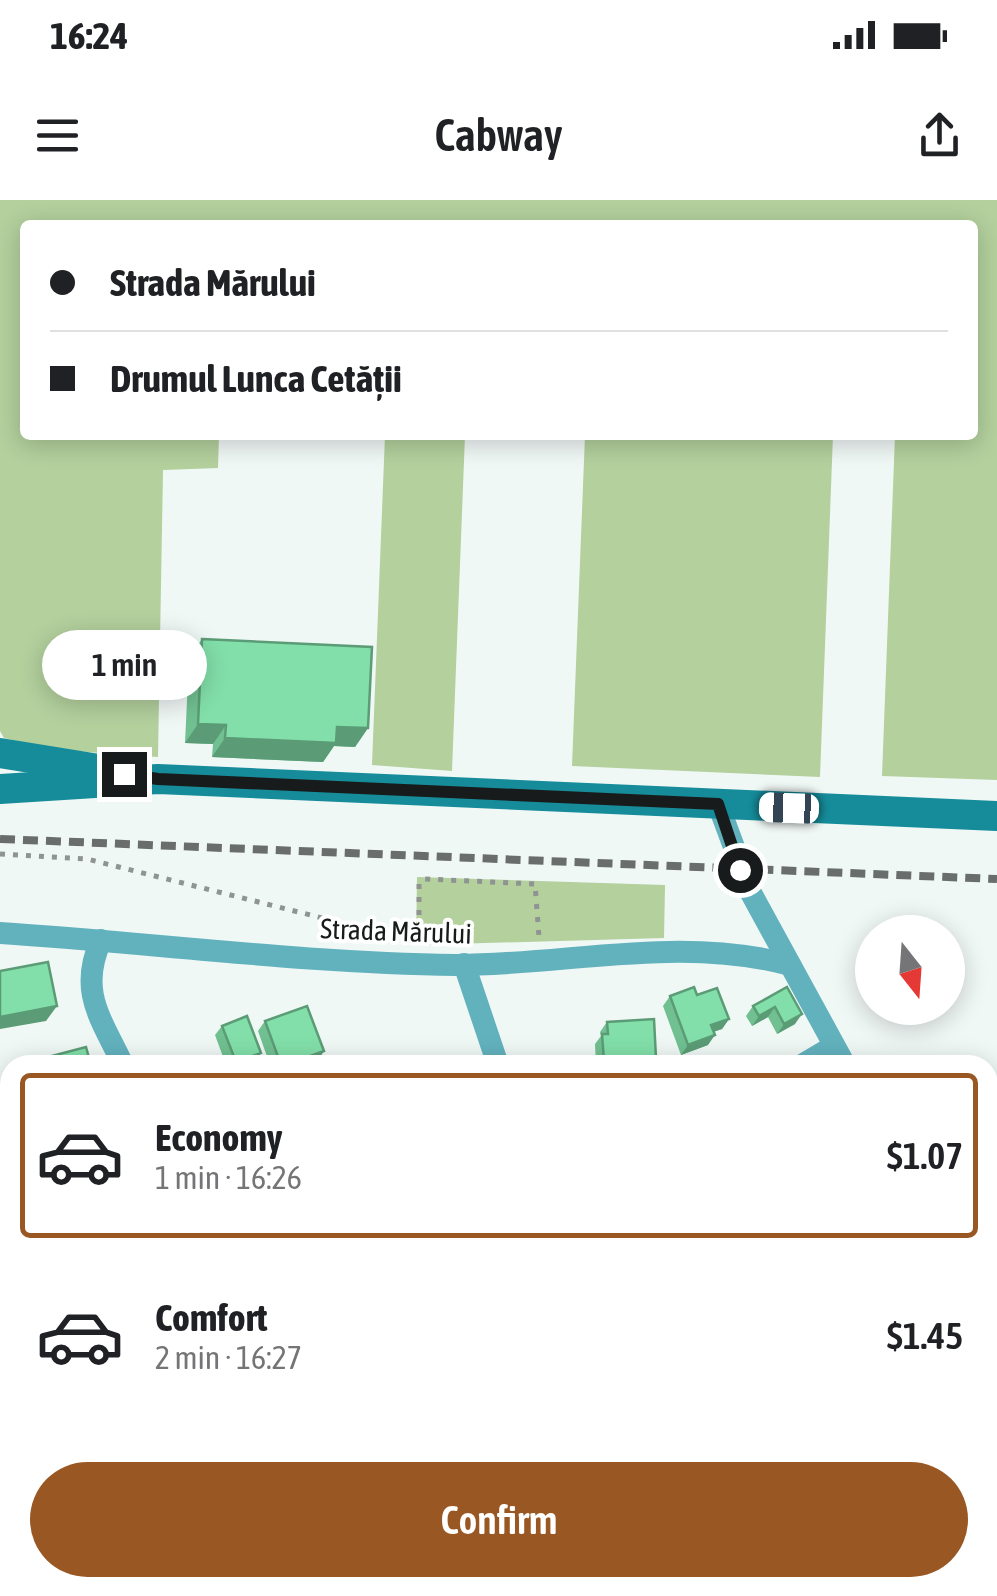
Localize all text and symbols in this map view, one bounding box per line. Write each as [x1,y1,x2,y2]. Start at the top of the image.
text: 16:24 [50,14,128,57]
icon: menu [30,108,85,163]
icon: share [912,108,967,163]
text: Cabway [435,109,562,161]
text: Strada Mărului [110,261,316,304]
text: Drumul Lunca Cetății [110,357,402,400]
callout: 1 min [42,629,206,699]
text: 1 min [92,646,157,683]
route end [102,752,147,797]
car [758,792,820,824]
route start [718,848,763,893]
street label: Strada Mărului [320,912,472,950]
north arrow [855,915,965,1025]
map controls [855,915,965,1025]
icon: car [35,1111,125,1201]
text: Economy [155,1116,282,1159]
text: $1.07 [887,1134,963,1177]
text: 1 min · 16:26 [155,1159,302,1196]
icon: car [35,1291,125,1381]
text: Comfort [155,1296,267,1339]
text: $1.45 [887,1314,963,1357]
text: 2 min · 16:27 [155,1339,302,1376]
button: Confirm [30,1462,968,1577]

